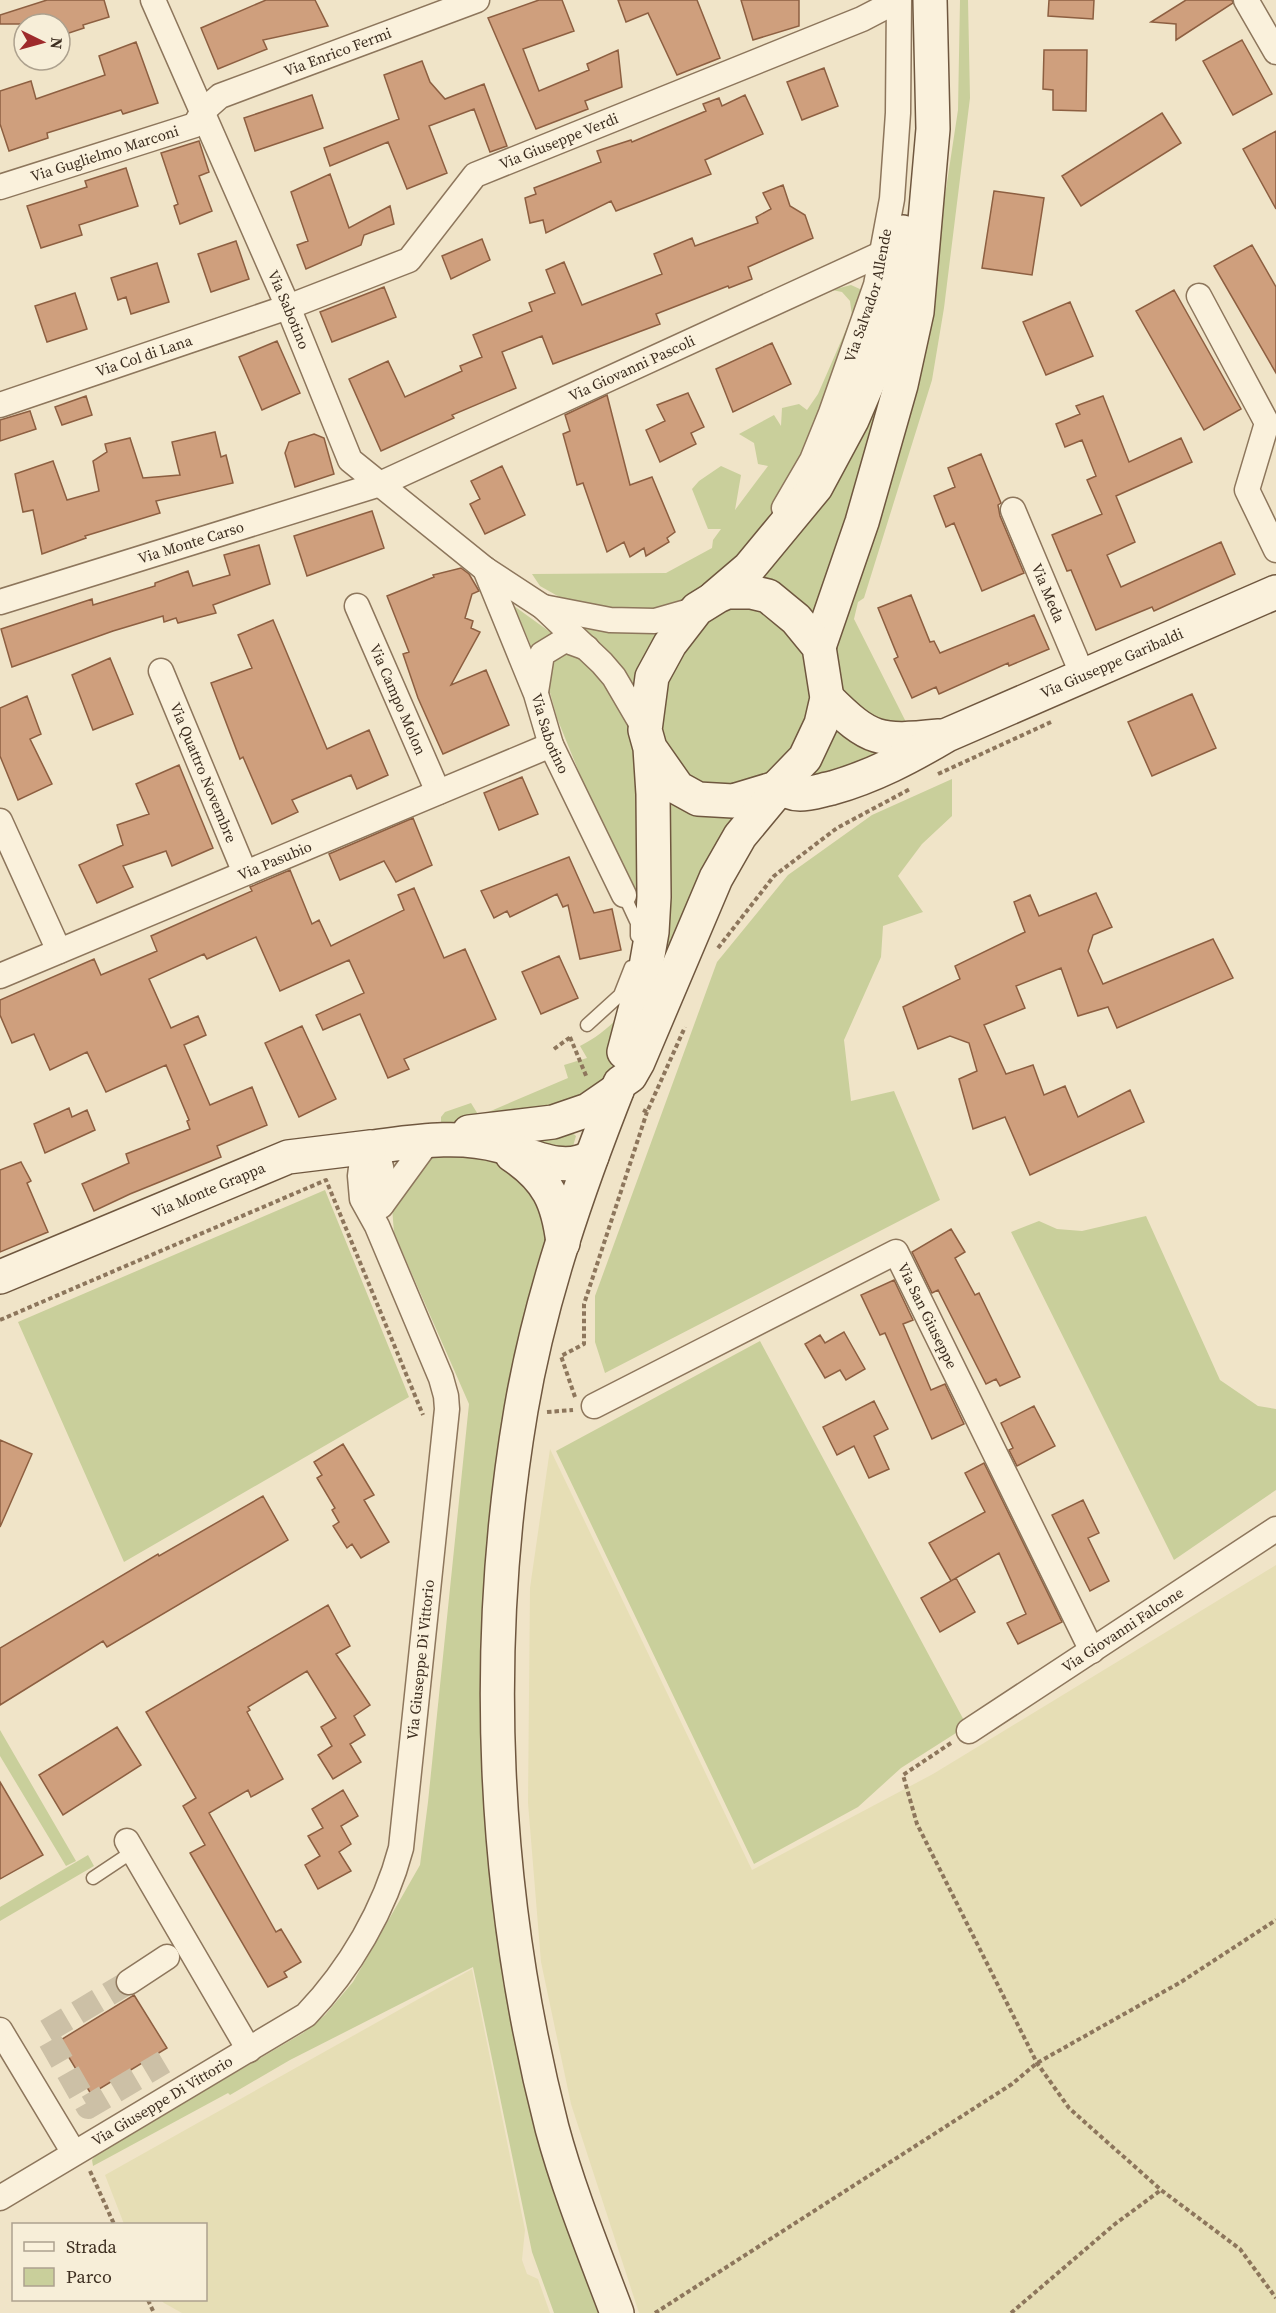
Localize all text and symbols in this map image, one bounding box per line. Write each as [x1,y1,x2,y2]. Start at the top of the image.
north arrow [12,12,72,72]
street label: Via Enrico Fermi [281,22,394,81]
text: N [45,37,68,50]
street label: Via Giuseppe Verdi [496,107,621,174]
street label: Via Guglielmo Marconi [28,120,181,187]
street label: Via Salvador Allende [839,226,896,365]
street label: Via Sabotino [263,266,315,352]
street label: Via Col di Lana [93,329,195,382]
street label: Via Giovanni Pascoli [565,330,698,406]
street label: Via Monte Carso [135,516,246,569]
street label: Via Meda [1027,560,1070,626]
street label: Via Giuseppe Garibaldi [1037,623,1186,703]
street label: Via Campo Molon [365,640,432,758]
street label: Via Sabotino [526,691,574,777]
street label: Via Quattro Novembre [165,699,242,846]
street label: Via Pasubio [234,835,315,885]
street label: Via Monte Grappa [149,1157,268,1223]
street label: Via San Giuseppe [893,1259,963,1372]
street label: Via Giuseppe Di Vittorio [401,1578,439,1741]
street label: Via Giovanni Falcone [1057,1581,1188,1677]
street label: Via Giuseppe Di Vittorio [88,2050,236,2151]
legend [12,2223,207,2301]
text: Strada [66,2234,117,2259]
text: Parco [66,2264,112,2289]

